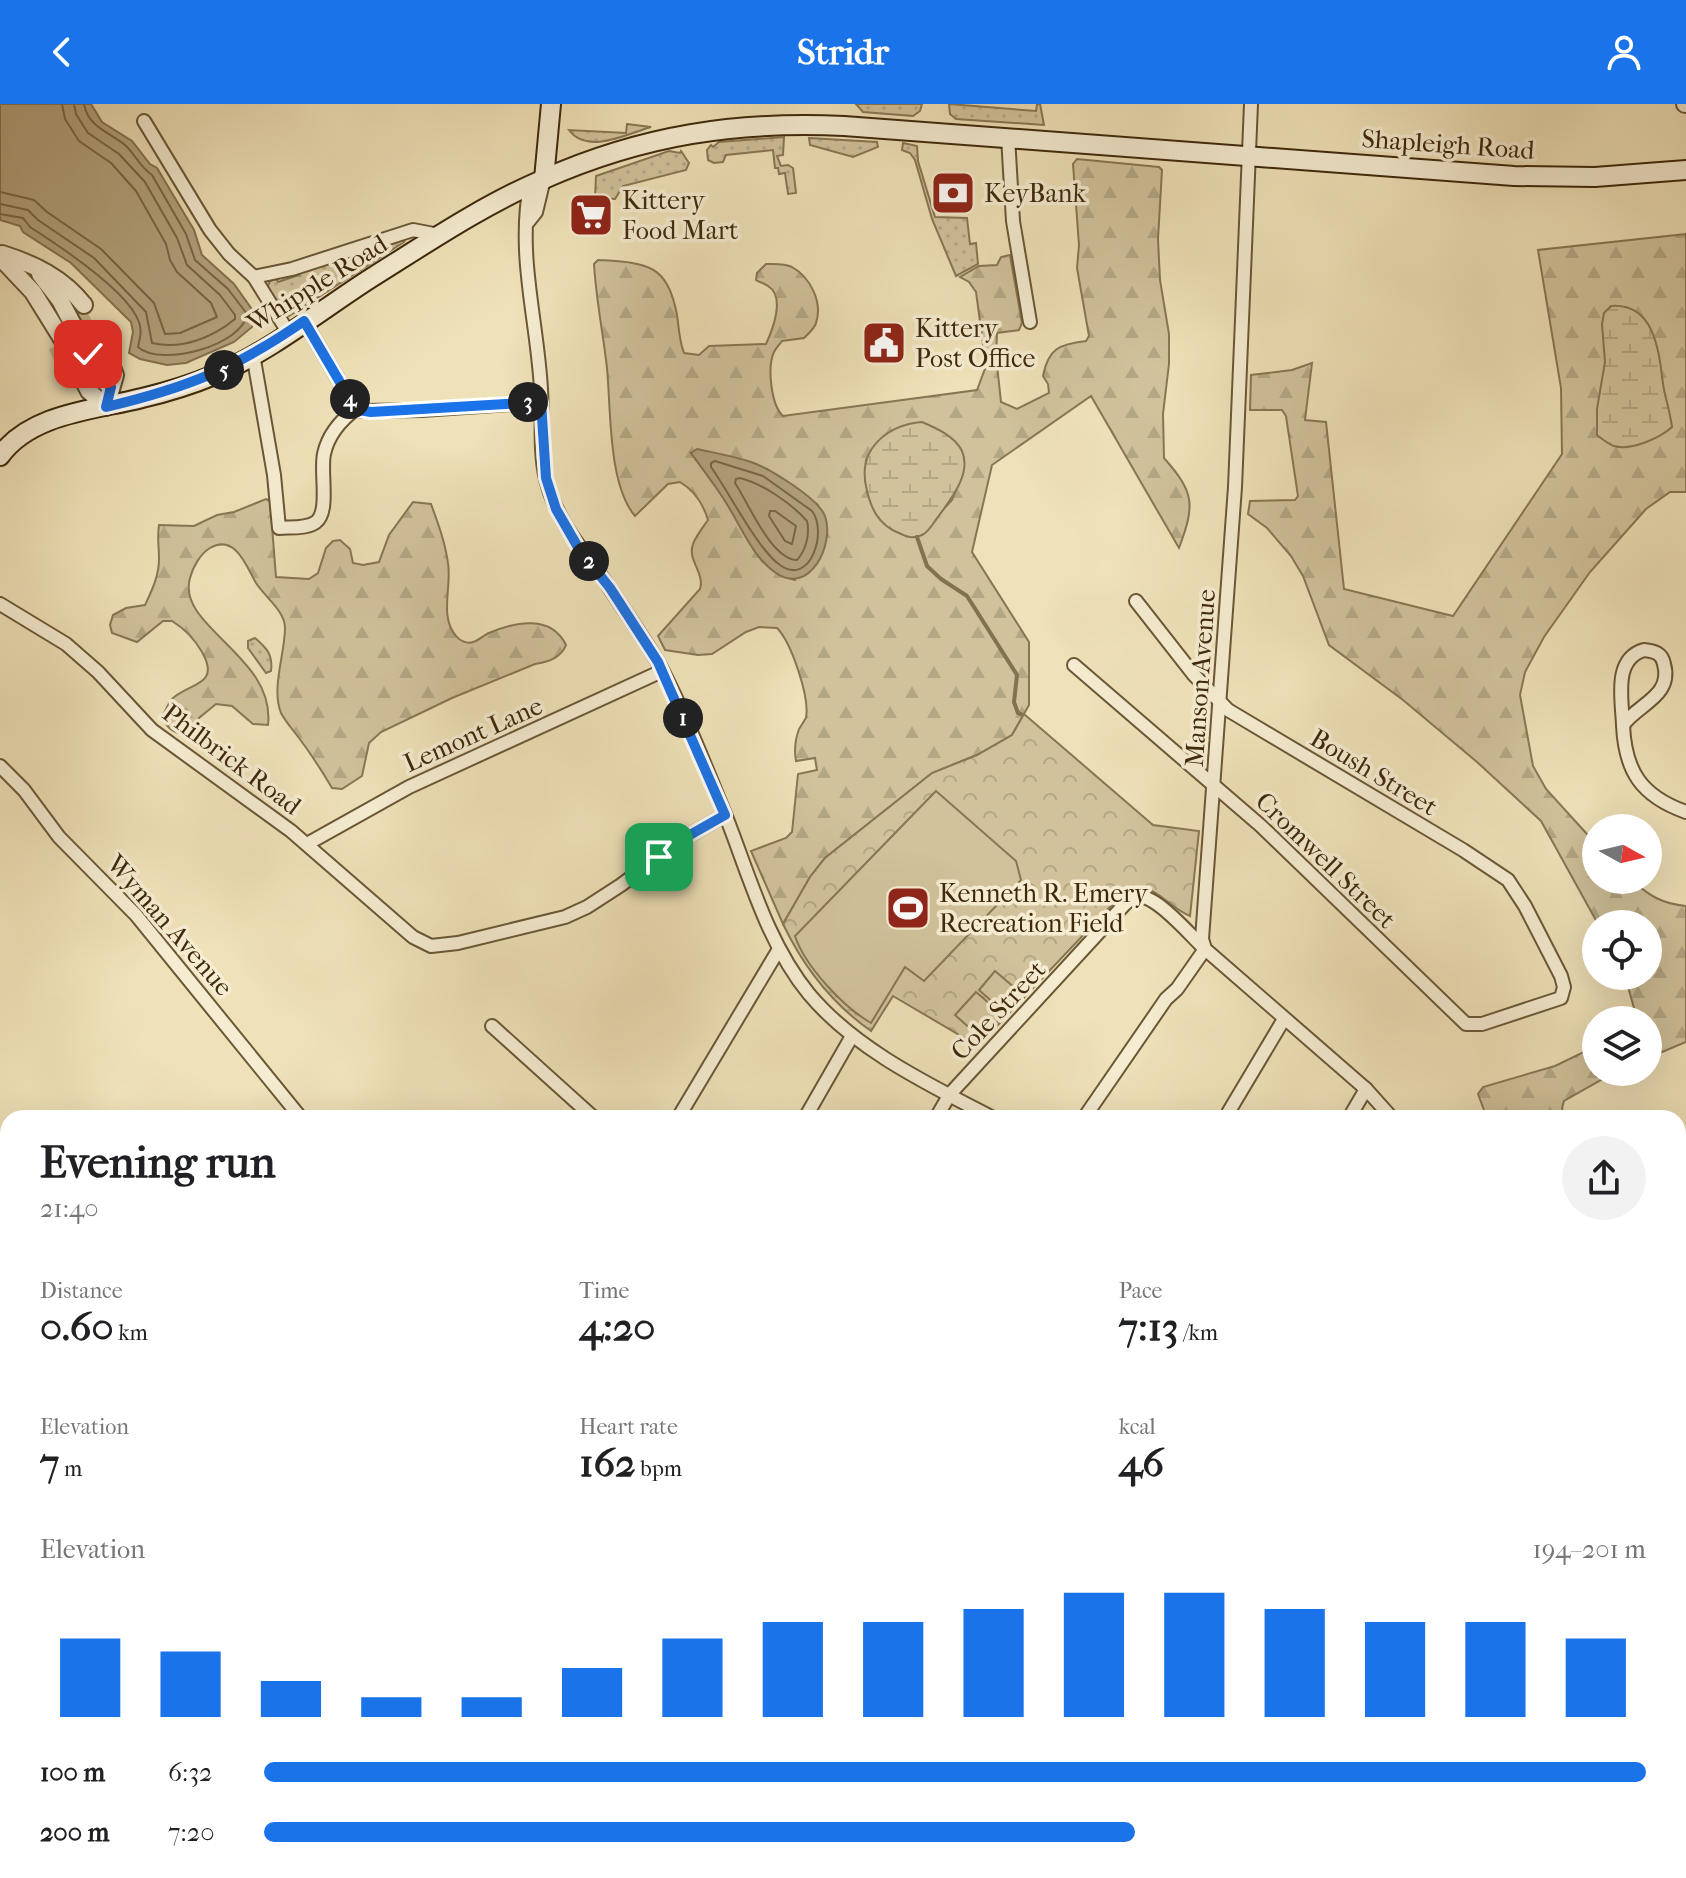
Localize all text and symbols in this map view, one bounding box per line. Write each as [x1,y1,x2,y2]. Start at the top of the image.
icon: back [40,30,84,74]
icon: person [1602,30,1646,74]
text: Stridr [797,31,889,73]
street label: Shapleigh Road [1360,123,1536,166]
bank icon: KeyBank [929,169,977,217]
place label: KeyBank [984,178,1087,209]
place label: Kittery Food Mart [622,185,739,246]
supermarket icon: Kittery Food Mart [567,191,615,239]
street label: Whipple Road [241,228,394,339]
place label: Kittery Post Office [915,313,1036,374]
public building icon: Kittery Post Office [860,319,908,367]
pin [54,320,122,388]
icon: check [66,332,110,376]
pin: 5 [204,350,244,390]
text: 5 [219,357,229,383]
pin: 4 [330,379,370,419]
pin: 3 [508,382,548,422]
text: 4 [344,386,357,412]
text: 3 [523,389,533,415]
pin: 2 [569,541,609,581]
text: 2 [583,548,595,574]
street label: Manson Avenue [1179,588,1222,768]
street label: Lemont Lane [399,690,547,779]
street label: Philbrick Road [156,697,308,822]
pin: 1 [663,698,703,738]
text: 1 [679,705,687,731]
street label: Boush Street [1305,722,1444,823]
street label: Cromwell Street [1249,786,1403,935]
north arrow [1582,814,1662,894]
map controls [1582,814,1662,1086]
pin [625,823,693,891]
icon: arrive [637,835,681,879]
street label: Wyman Avenue [99,848,239,1002]
place label: Kenneth R. Emery Recreation Field [939,878,1149,939]
sports icon: Kenneth R. Emery Recreation Field [884,884,932,932]
button: locate [1582,910,1662,990]
street label: Cole Street [945,954,1053,1066]
button: layers [1582,1006,1662,1086]
button: share [1562,1136,1646,1220]
text: Evening run [40,1137,275,1188]
text: 21:40 [40,1193,99,1224]
text: Distance [40,1278,123,1304]
text: Time [579,1278,629,1304]
text: Pace [1119,1278,1162,1304]
text: 0.60 [40,1304,114,1350]
text: 4:20 [579,1304,655,1350]
text: 7:13 [1119,1304,1178,1350]
text: km [114,1320,148,1346]
text: /km [1178,1320,1218,1346]
text: Elevation [40,1414,129,1440]
text: Heart rate [579,1414,678,1440]
text: kcal [1119,1414,1156,1440]
text: 7 [40,1440,59,1486]
text: 162 [579,1440,636,1486]
text: 46 [1119,1440,1164,1486]
text: m [59,1456,82,1482]
text: bpm [636,1456,682,1482]
text: Elevation [40,1534,145,1565]
text: 194–201 m [1533,1534,1646,1565]
text: 100 m [40,1757,105,1788]
text: 6:32 [168,1757,212,1788]
text: 200 m [40,1817,109,1848]
text: 7:20 [168,1817,215,1848]

